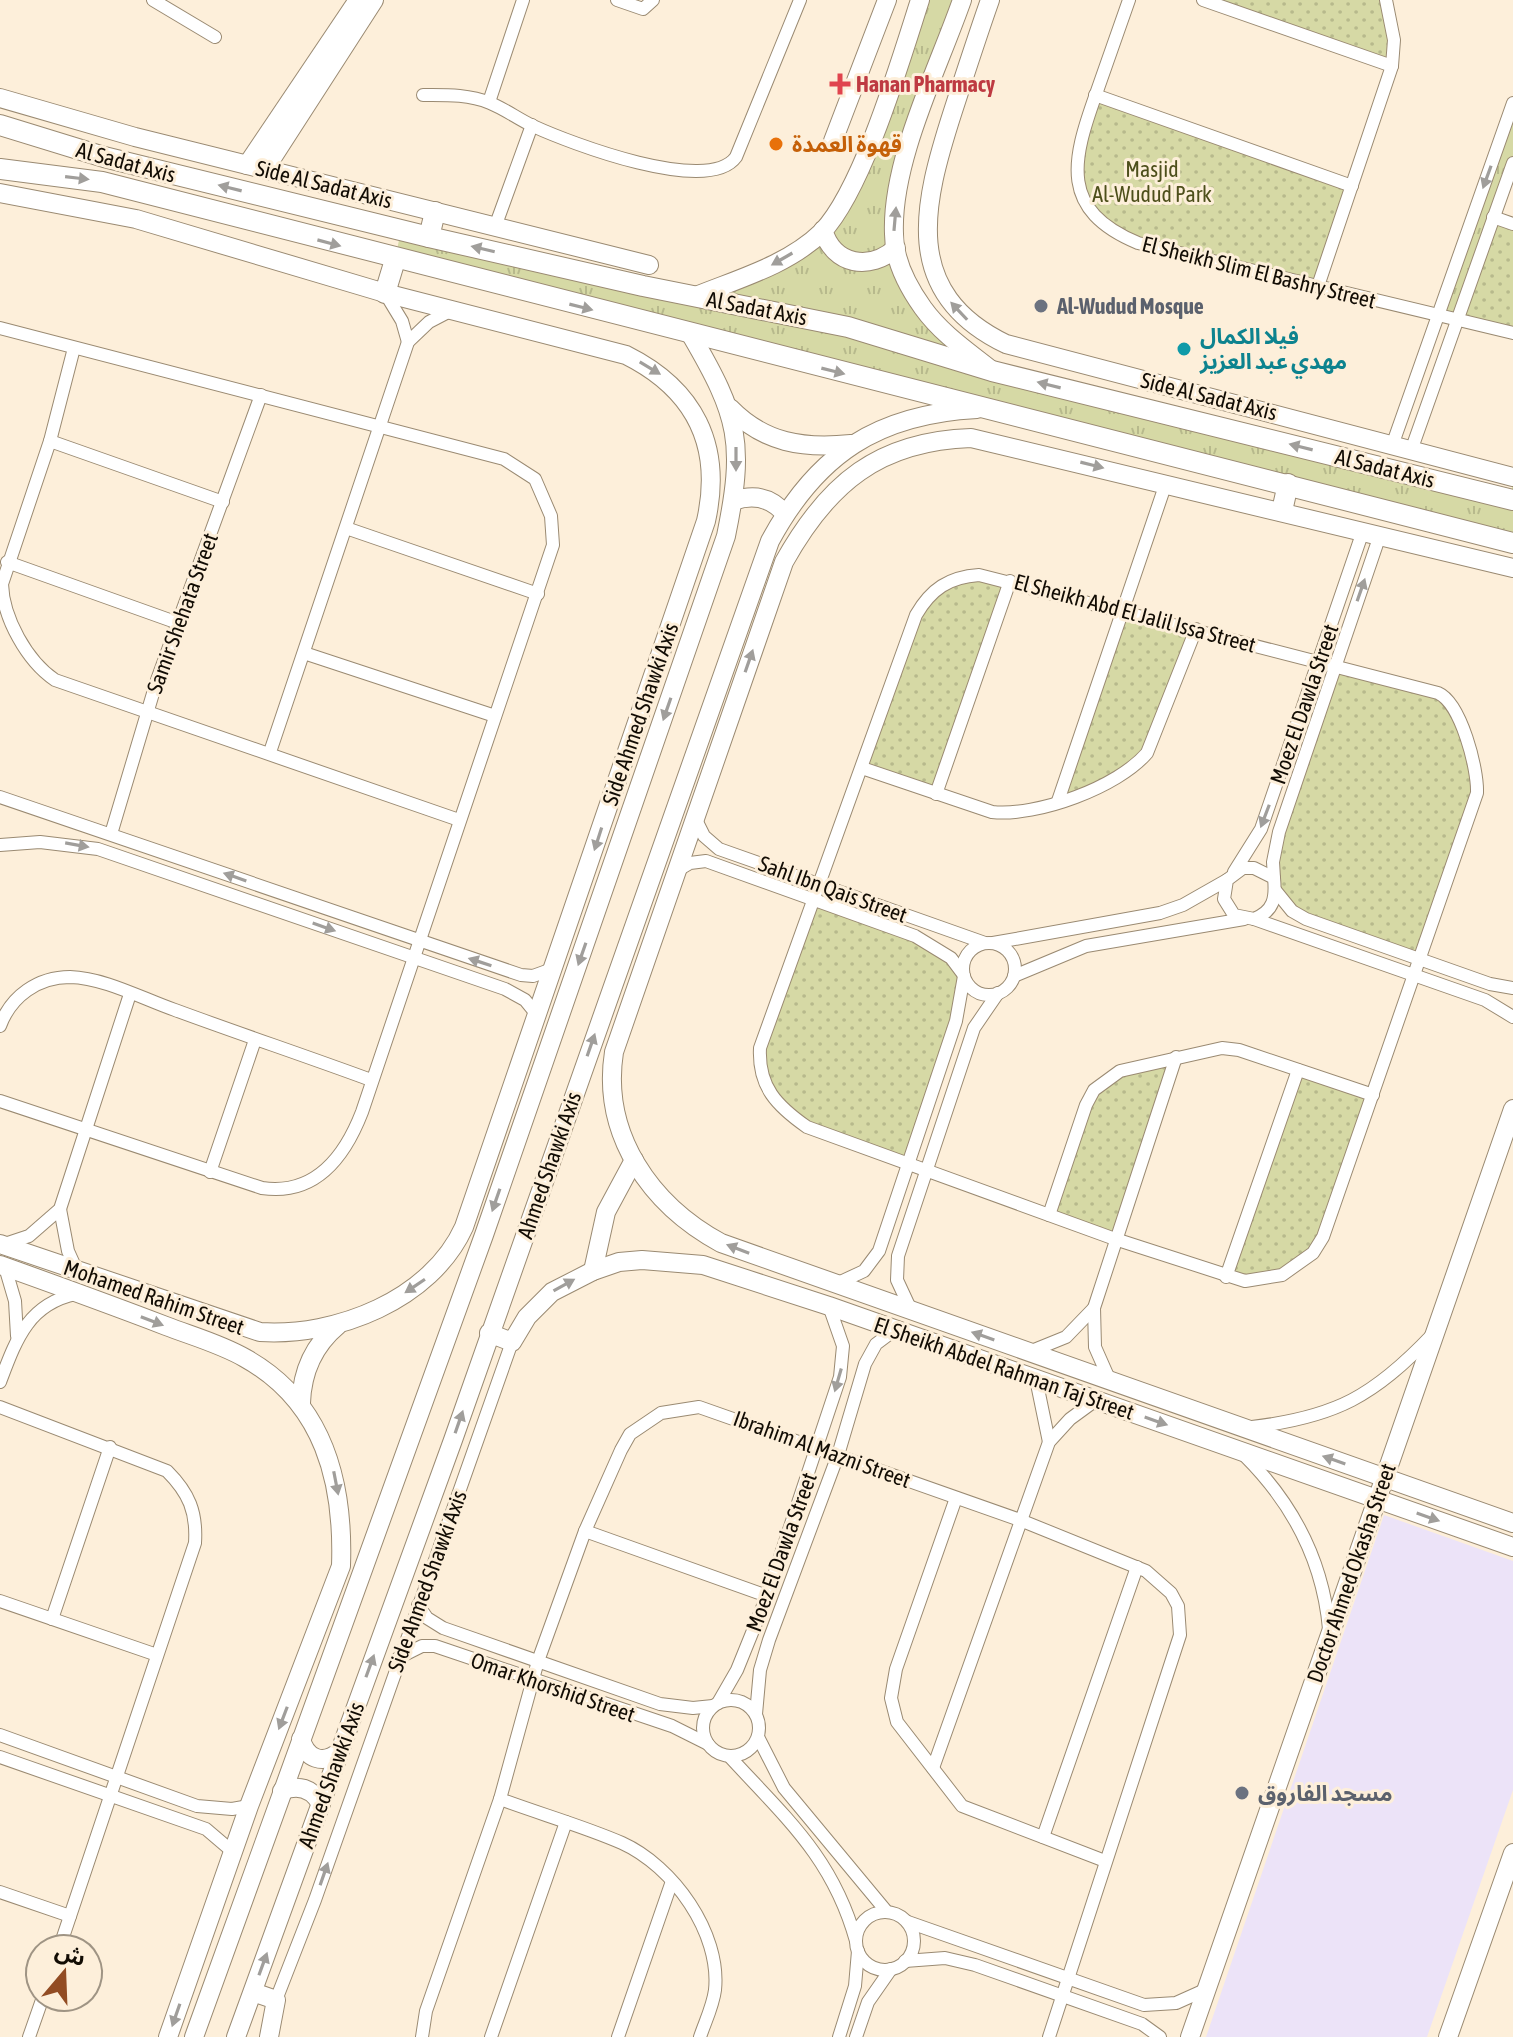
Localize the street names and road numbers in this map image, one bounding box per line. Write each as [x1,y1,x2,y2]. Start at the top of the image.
street label: Al Sadat Axis [74,136,179,188]
street label: Side Al Sadat Axis [253,155,395,214]
street label: El Sheikh Slim El Bashry Street [1140,230,1378,314]
street label: Al Sadat Axis [705,286,810,330]
street label: Side Al Sadat Axis [1138,367,1280,426]
street label: Al Sadat Axis [1333,443,1438,493]
street label: Samir Shehata Street [141,529,223,697]
street label: El Sheikh Abd El Jalil Issa Street [1011,568,1259,658]
street label: Side Ahmed Shawki Axis [597,619,683,809]
street label: Moez El Dawla Street [1264,621,1344,787]
street label: Sahl Ibn Qais Street [755,850,911,928]
street label: Ahmed Shawki Axis [512,1088,586,1242]
street label: Mohamed Rahim Street [60,1254,248,1340]
street label: El Sheikh Abdel Rahman Taj Street [871,1311,1137,1425]
street label: Ibrahim Al Mazni Street [730,1405,914,1493]
street label: Doctor Ahmed Okasha Street [1301,1460,1401,1686]
street label: Moez El Dawla Street [740,1469,822,1635]
street label: Side Ahmed Shawki Axis [382,1486,472,1675]
street label: Omar Khorshid Street [467,1647,639,1727]
street label: Ahmed Shawki Axis [293,1698,370,1852]

